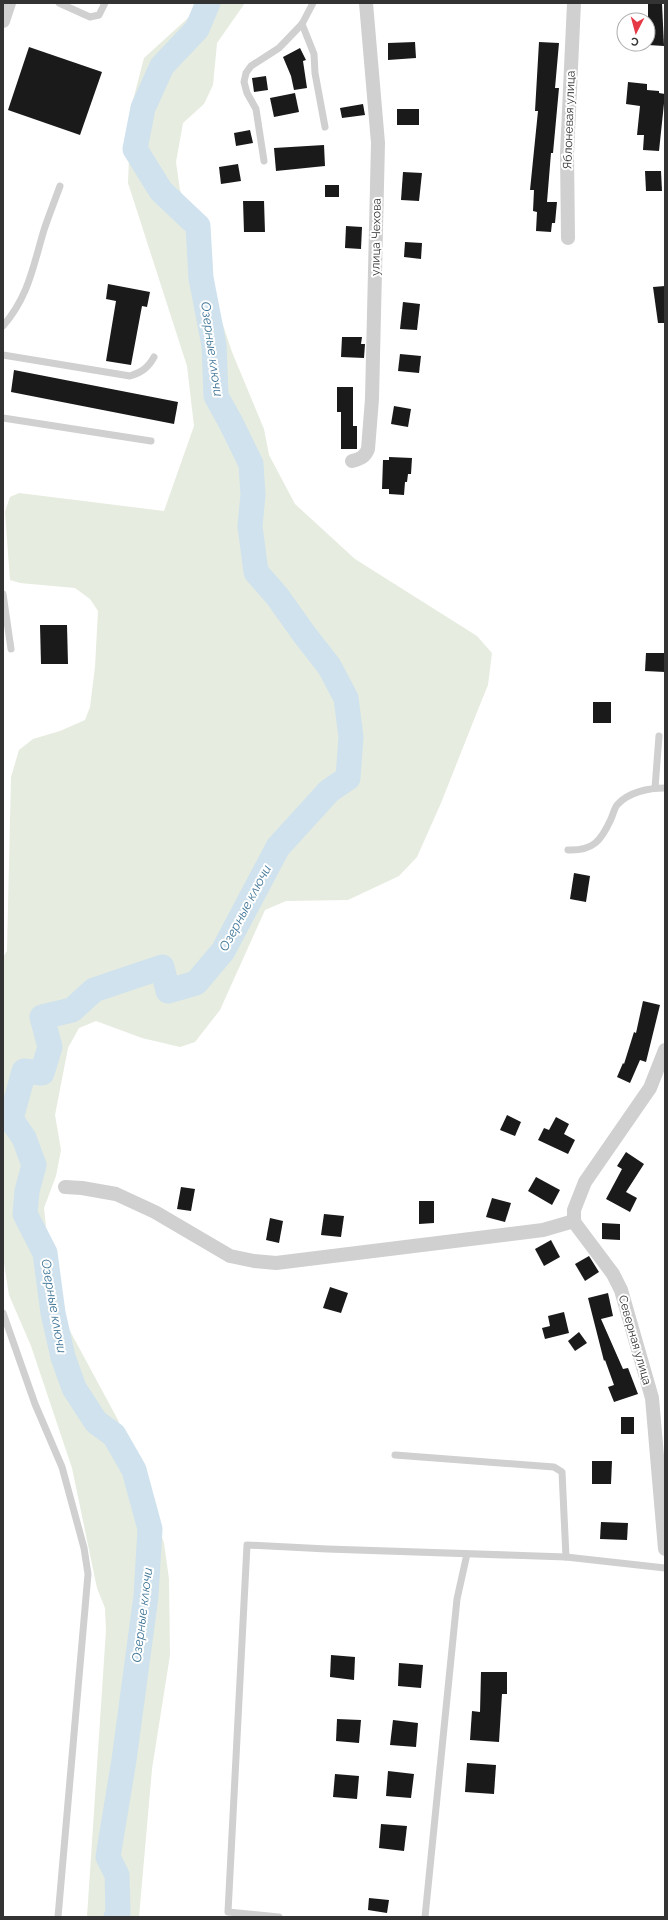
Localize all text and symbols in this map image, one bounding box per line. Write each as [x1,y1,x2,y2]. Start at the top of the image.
north arrow [616,12,656,52]
text: С [630,35,639,48]
street label: Яблоневая улица [560,70,578,170]
street label: улица Чехова [368,198,384,276]
water label: Озерные ключи [198,301,226,397]
water label: Озерные ключи [216,862,274,954]
water label: Озерные ключи [38,1258,70,1354]
street label: Северная улица [616,1294,654,1386]
water label: Озерные ключи [129,1567,155,1663]

